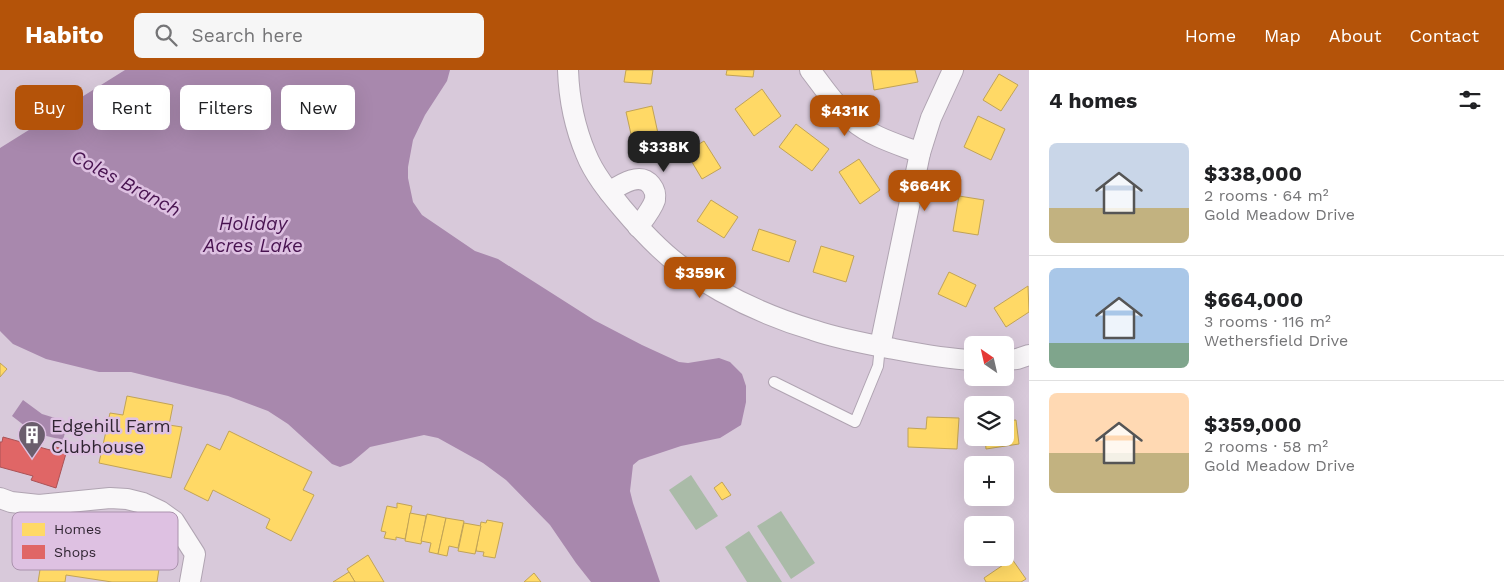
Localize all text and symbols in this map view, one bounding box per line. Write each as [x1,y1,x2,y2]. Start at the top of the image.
search box [134,13,484,58]
text: Habito [25,21,104,49]
icon: search [152,21,180,49]
text: Search here [192,24,303,47]
text: Home [1185,25,1236,46]
text: Map [1264,25,1301,46]
text: About [1329,25,1381,46]
text: Contact [1409,25,1479,46]
chip: Buy [15,85,83,130]
chip: Rent [93,85,170,130]
chip: Filters [180,85,271,130]
chip: New [281,85,355,130]
icon: filters [1456,86,1484,114]
text: 4 homes [1049,88,1137,113]
pin: $431K [810,94,880,137]
text: $431K [821,101,869,120]
pin: $338K [629,131,699,173]
text: $338K [639,137,689,156]
water label: Coles Branch [67,145,185,221]
text: $338,000 [1204,161,1302,186]
icon: home [1089,163,1149,223]
pin: $664K [890,170,960,212]
text: $664K [899,176,951,195]
text: 2 rooms · 64 m² [1204,186,1329,205]
text: Gold Meadow Drive [1204,205,1355,224]
water label: Holiday Acres Lake [202,212,303,257]
pin: $359K [665,256,735,299]
text: $359K [675,263,725,282]
text: $664,000 [1204,287,1303,312]
icon: home [1089,288,1149,348]
text: 3 rooms · 116 m² [1204,312,1331,331]
text: Wethersfield Drive [1204,331,1348,350]
north arrow [964,336,1014,386]
map controls [964,336,1014,566]
button: layers [964,396,1014,446]
text: $359,000 [1204,412,1301,437]
icon: home [1089,413,1149,473]
place label: Edgehill Farm Clubhouse [51,415,171,457]
building icon: Edgehill Farm Clubhouse [17,420,47,459]
text: 2 rooms · 58 m² [1204,437,1328,456]
button: + [964,456,1014,506]
text: Gold Meadow Drive [1204,456,1355,475]
legend [12,512,178,570]
button: − [964,516,1014,566]
text: Homes [54,521,101,537]
text: Shops [54,544,96,560]

